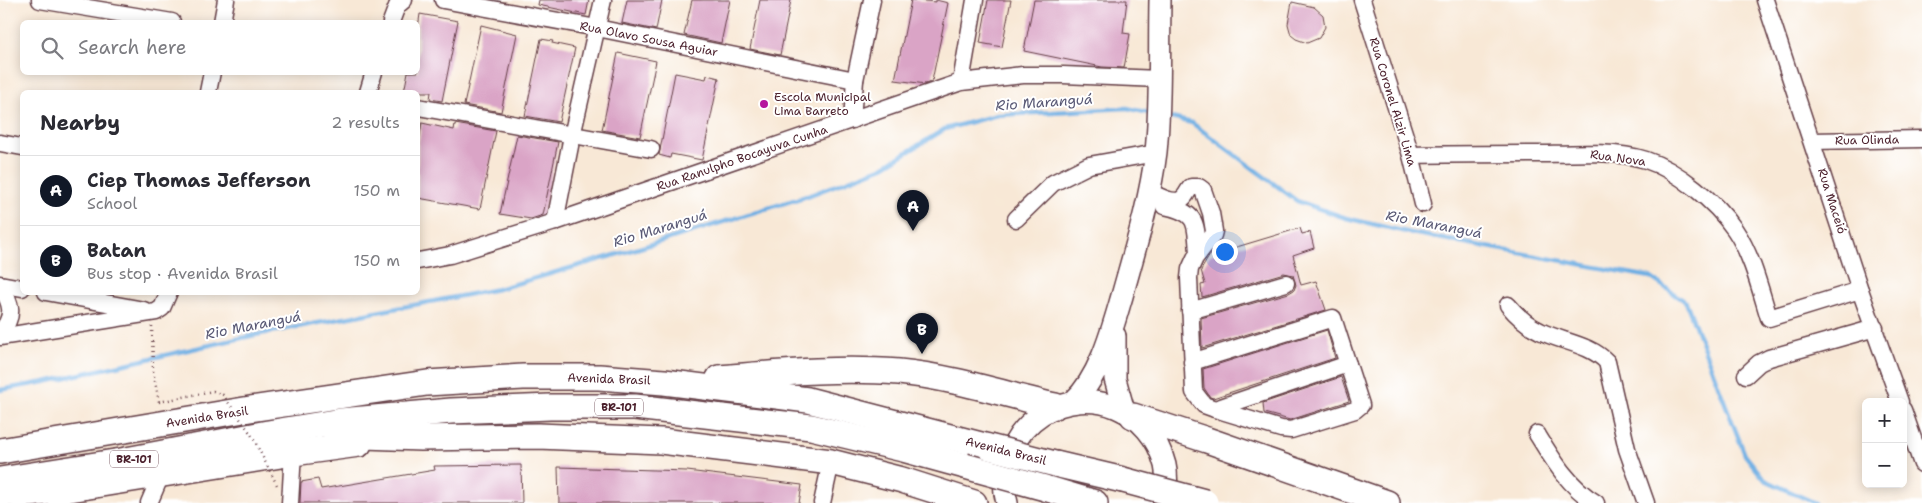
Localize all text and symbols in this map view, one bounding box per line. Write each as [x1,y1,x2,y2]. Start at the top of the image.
street label: Rua Olavo Sousa Aguiar [579,18,720,60]
search box [20,20,420,75]
icon: search [38,34,66,62]
text: Search here [78,35,187,60]
street label: Rua Coronel Alzir Lima [1366,36,1420,169]
place label: Escola Municipal Lima Barreto [774,89,871,119]
water label: Rio Maranguá [995,90,1093,114]
marker: Escola Municipal Lima Barreto [758,98,770,110]
text: Nearby [40,109,120,137]
text: 2 results [331,112,400,133]
street label: Rua Ranulpho Bocayuva Cunha [654,121,830,195]
street label: Rua Olinda [1835,131,1900,149]
street label: Rua Nova [1589,146,1647,170]
street label: Rua Maceió [1814,166,1850,236]
text: Ciep Thomas Jefferson [87,168,311,193]
text: A [50,180,62,201]
text: 150 m [353,180,400,201]
pin: A [897,190,929,231]
text: School [87,193,137,214]
water label: Rio Maranguá [611,205,709,251]
water label: Rio Maranguá [1385,206,1483,242]
text: Batan [87,238,146,263]
your location [1212,239,1238,265]
text: B [51,250,61,271]
text: 150 m [353,250,400,271]
text: Bus stop · Avenida Brasil [87,263,278,284]
water label: Rio Maranguá [204,307,302,343]
pin: B [906,313,938,354]
street label: Avenida Brasil [567,370,651,388]
road number: BR-101 [595,398,643,416]
map controls [1862,398,1907,488]
button: + [1862,398,1907,443]
street label: Avenida Brasil [165,403,250,431]
street label: Avenida Brasil [964,433,1049,469]
button: − [1862,443,1907,488]
road number: BR-101 [110,450,158,468]

